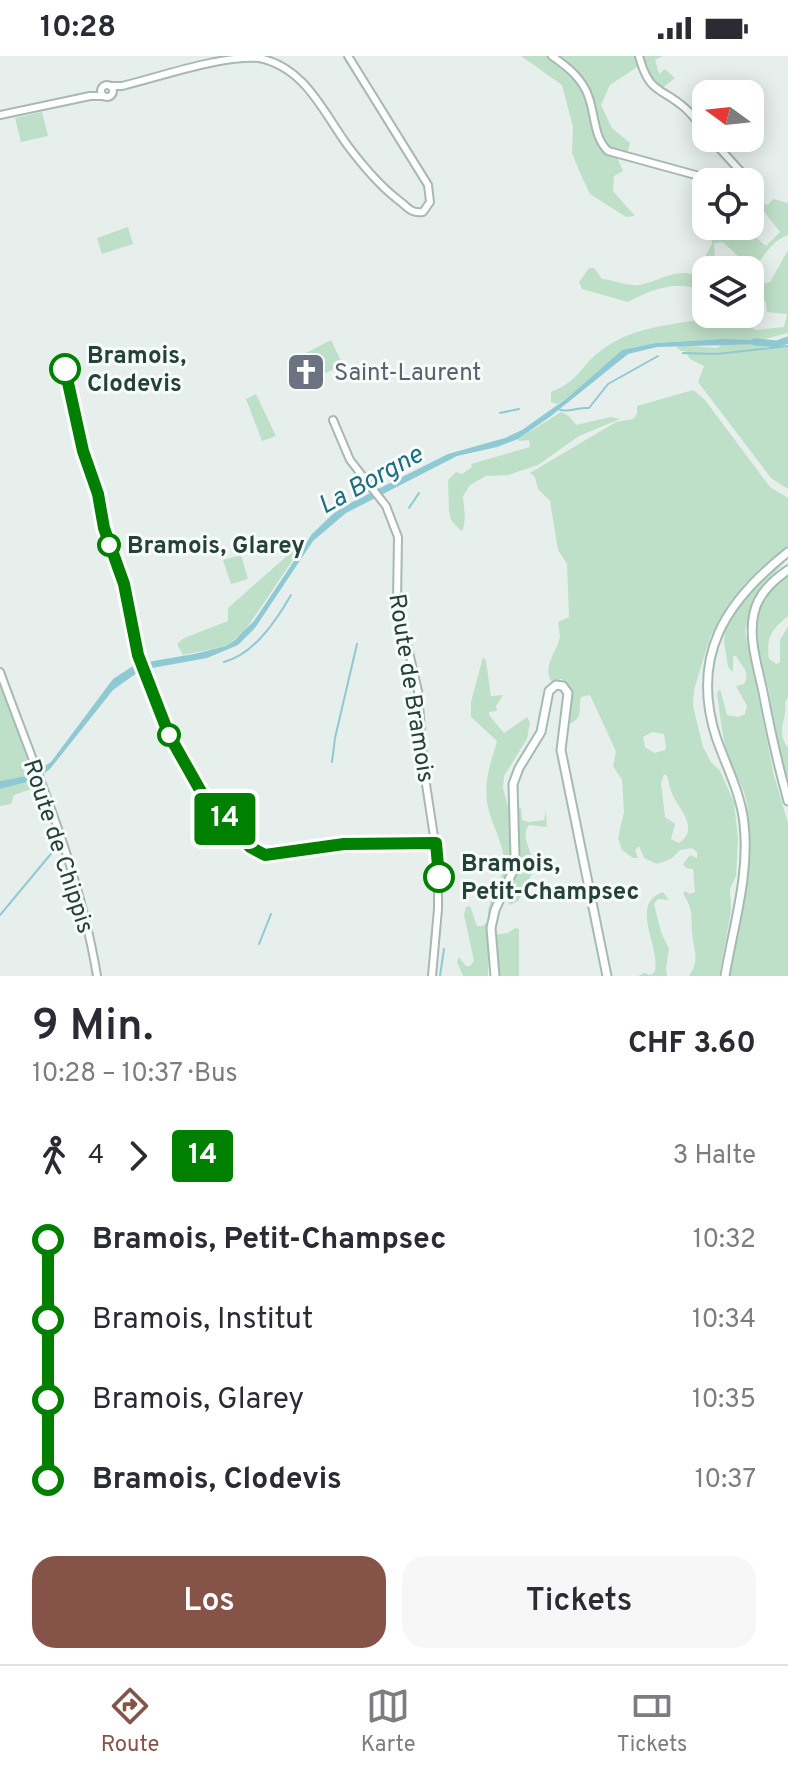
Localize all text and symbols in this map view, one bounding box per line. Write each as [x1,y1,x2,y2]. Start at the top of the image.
text: 10:28 [40,10,116,47]
north arrow [692,80,764,152]
map controls [692,80,764,328]
button: locate [692,168,764,240]
button: layers [692,256,764,328]
place label: Bramois, Clodevis [87,342,186,400]
church icon: Saint-Laurent [285,351,327,393]
marker: Bramois, Clodevis [50,354,80,384]
place label: Saint-Laurent [334,359,481,389]
water label: La Borgne [313,439,430,523]
place label: Bramois, Glarey [127,532,305,562]
marker: Bramois, Glarey [98,534,120,556]
street label: Route de Bramois [380,592,440,785]
unlabelled marker [158,724,180,746]
street label: Route de Chippis [15,756,99,937]
line badge: 14 [189,793,261,845]
text: 14 [210,801,240,837]
place label: Bramois, Petit-Champsec [461,850,640,908]
marker: Bramois, Petit-Champsec [424,862,454,892]
text: 9 Min. [32,1000,153,1056]
text: CHF 3.60 [628,1026,756,1063]
text: 10:28 – 10:37 · Bus [32,1058,238,1091]
icon: walk [32,1134,76,1178]
icon: forward [116,1134,160,1178]
text: 14 [188,1138,217,1174]
text: 4 [88,1140,104,1173]
text: 3 Halte [673,1140,756,1173]
text: Bramois, Petit-Champsec [92,1222,447,1259]
text: 10:32 [693,1224,756,1257]
text: Bramois, Institut [92,1302,313,1339]
text: 10:34 [692,1304,756,1337]
text: Bramois, Glarey [92,1382,304,1419]
text: 10:35 [692,1384,756,1417]
text: Bramois, Clodevis [92,1462,342,1499]
text: 10:37 [695,1464,756,1497]
button: Los [32,1556,386,1648]
button: Tickets [402,1556,756,1648]
tab: Route [101,1684,159,1759]
tab: Karte [361,1684,416,1759]
tab: Tickets [617,1684,687,1759]

